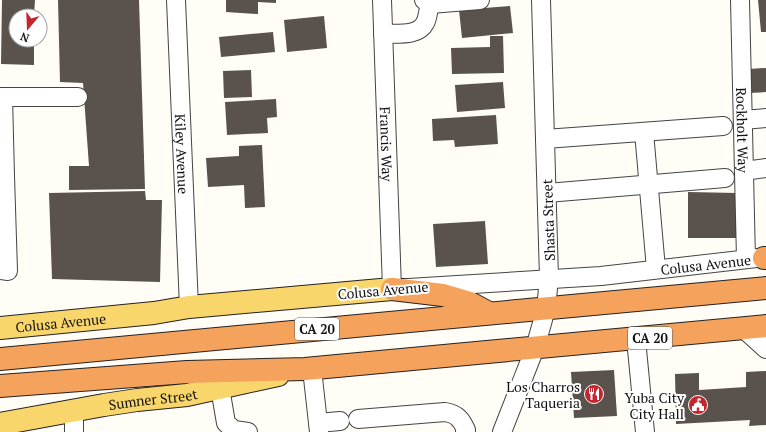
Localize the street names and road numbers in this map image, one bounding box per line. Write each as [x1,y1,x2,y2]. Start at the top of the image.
street label: Rockholt Way [733,87,754,174]
street label: Francis Way [376,106,398,183]
street label: Kiley Avenue [171,113,194,194]
street label: Shasta Street [537,178,559,261]
street label: Colusa Avenue [660,249,752,279]
street label: Colusa Avenue [337,277,429,303]
street label: Colusa Avenue [15,308,107,336]
road number: CA 20 [295,318,339,340]
road number: CA 20 [628,327,672,349]
street label: Sumner Street [107,383,200,414]

